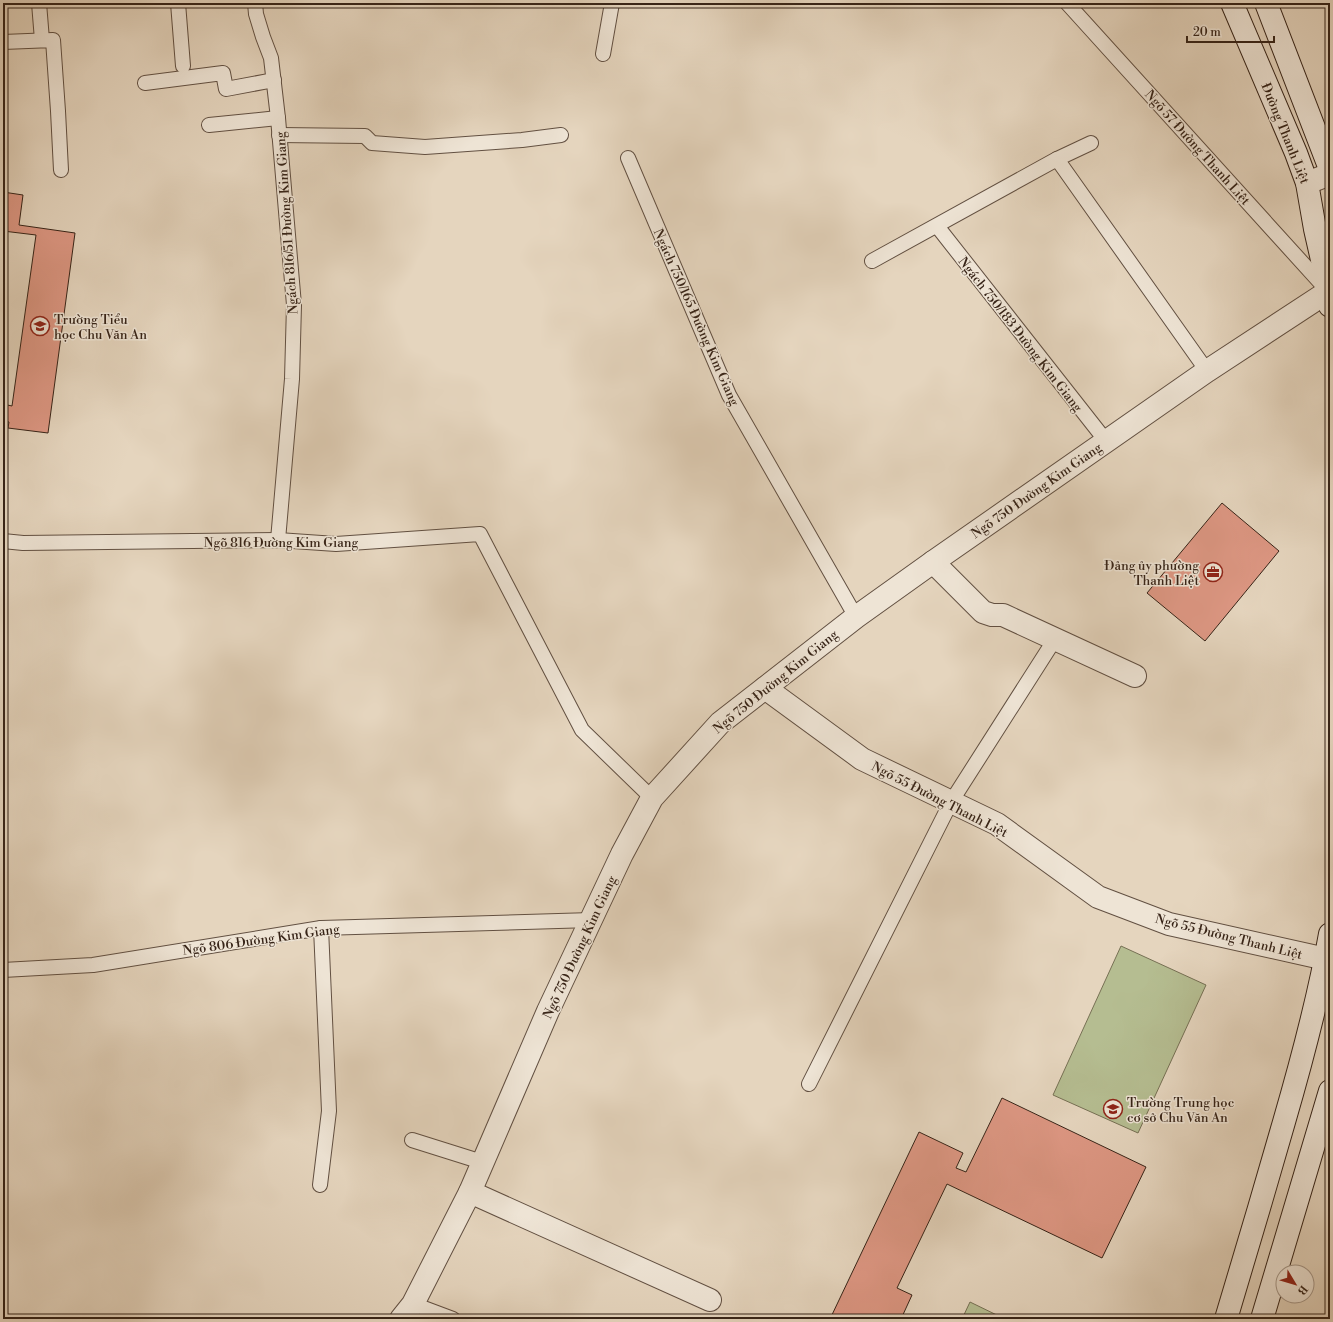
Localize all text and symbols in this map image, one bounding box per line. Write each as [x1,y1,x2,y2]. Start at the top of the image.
scale bar [1187,18,1274,44]
text: 20 m [1193,25,1221,40]
street label: Đường Thanh Liệt [1258,81,1313,187]
street label: Ngõ 57 Đường Thanh Liệt [1141,87,1254,209]
street label: Ngách 816/51 Đường Kim Giang [273,131,301,315]
street label: Ngách 750/165 Đường Kim Giang [650,226,743,409]
street label: Ngách 750/183 Đường Kim Giang [955,254,1086,416]
place label: Trường Tiểu học Chu Văn An [54,312,147,343]
school or university icon: Trường Tiểu học Chu Văn An [29,315,51,337]
street label: Ngõ 750 Đường Kim Giang [968,439,1105,542]
street label: Ngõ 816 Đường Kim Giang [204,535,359,551]
place label: Đảng ủy phường Thanh Liệt [1104,558,1199,589]
office icon: Đảng ủy phường Thanh Liệt [1202,561,1224,583]
street label: Ngõ 750 Đường Kim Giang [710,626,841,737]
street label: Ngõ 55 Đường Thanh Liệt [869,759,1011,841]
street label: Ngõ 750 Đường Kim Giang [540,873,620,1021]
street label: Ngõ 55 Đường Thanh Liệt [1154,911,1304,963]
street label: Ngõ 806 Đường Kim Giang [182,921,341,959]
place label: Trường Trung học cơ sở Chu Văn An [1127,1095,1235,1126]
school or university icon: Trường Trung học cơ sở Chu Văn An [1102,1098,1124,1120]
north arrow [1275,1264,1315,1304]
text: B [1294,1282,1310,1297]

